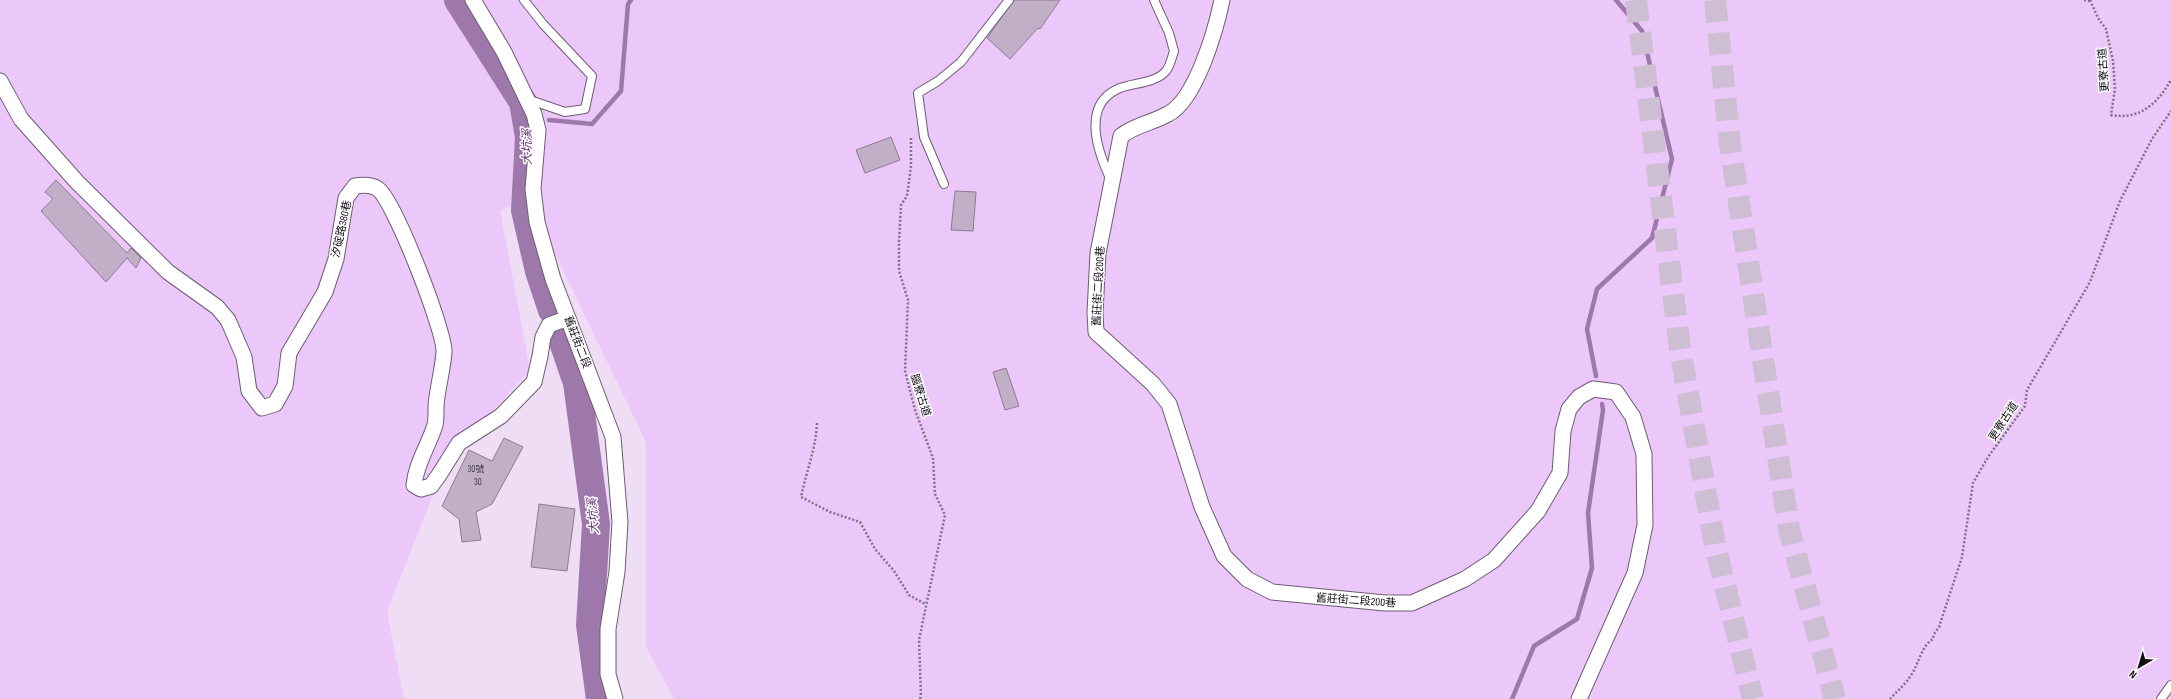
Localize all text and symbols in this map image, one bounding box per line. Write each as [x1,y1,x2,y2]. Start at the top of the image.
street label: 更寮古道 [2095,48,2112,92]
water label: 大坑溪 [520,127,535,165]
street label: 汐碇路380巷 [329,199,354,259]
street label: 舊莊街二段200巷 [1090,246,1107,326]
street label: 舊莊街二段 [562,314,593,370]
street label: 腦寮古道 [908,372,933,418]
street label: 更寮古道 [1986,399,2021,443]
house number: 30號 [468,464,484,475]
house number: 30 [474,477,482,488]
water label: 大坑溪 [585,495,602,534]
street label: 舊莊街二段200巷 [1315,591,1396,610]
north arrow [2119,647,2159,687]
text: N [2127,667,2139,681]

